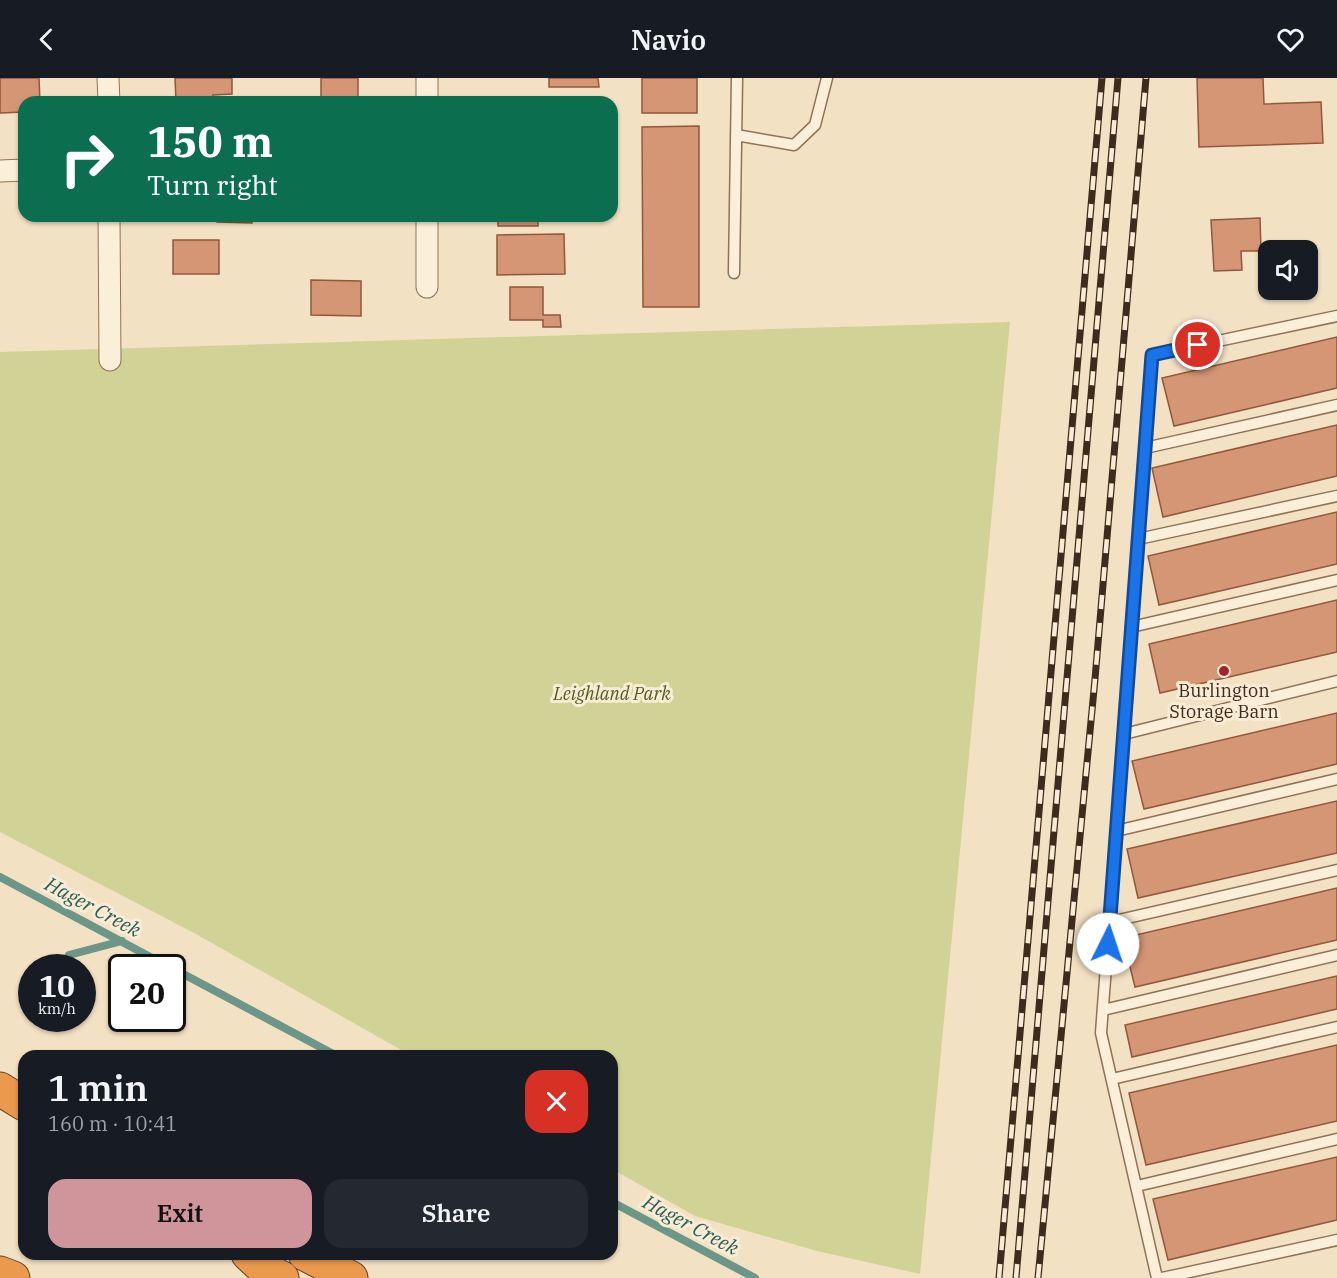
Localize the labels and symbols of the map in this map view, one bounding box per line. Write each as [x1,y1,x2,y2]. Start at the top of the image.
pin [1172,319,1223,370]
marker: Burlington Storage Barn [1217,664,1231,678]
place label: Burlington Storage Barn [1169,679,1279,723]
park label: Leighland Park [552,682,671,705]
water label: Hager Creek [40,870,146,943]
position arrow [1076,912,1140,976]
speed limit sign: 20 [108,954,186,1032]
water label: Hager Creek [638,1188,744,1261]

